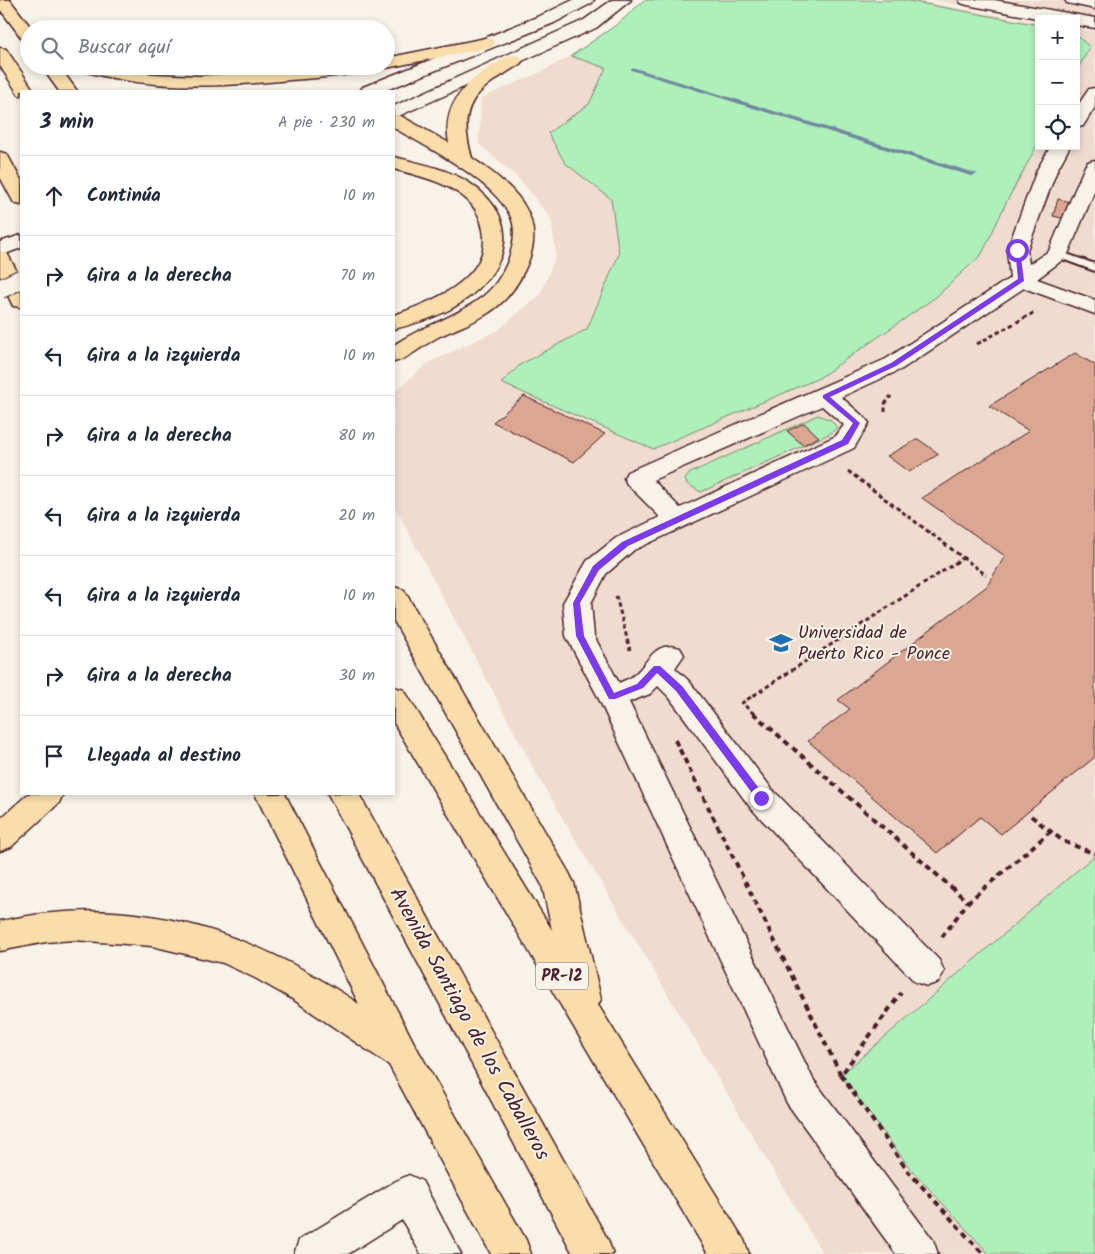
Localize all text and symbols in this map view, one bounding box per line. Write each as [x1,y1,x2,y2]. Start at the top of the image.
map controls [1035,15,1080,150]
button: + [1035,15,1080,60]
search box [20,20,395,75]
text: Buscar aquí [78,33,170,63]
icon: search [38,34,66,62]
button: − [1035,60,1080,105]
button: locate [1035,105,1080,150]
text: 3 min [40,106,94,139]
text: A pie · 230 m [278,110,375,135]
text: Continúa [87,181,161,211]
icon: ahead [40,182,68,210]
text: 10 m [343,183,375,208]
route start [1006,239,1029,262]
text: Gira a la derecha [87,261,232,291]
icon: right [40,262,68,290]
text: 70 m [340,263,375,288]
text: Gira a la izquierda [87,341,240,371]
icon: left [40,342,68,370]
text: 10 m [343,343,375,368]
text: Gira a la derecha [87,421,232,451]
icon: right [40,422,68,450]
text: 80 m [338,423,375,448]
text: Gira a la izquierda [87,501,240,531]
icon: left [40,502,68,530]
text: 20 m [339,503,375,528]
text: Gira a la izquierda [87,581,240,611]
icon: left [40,582,68,610]
text: 10 m [343,583,375,608]
place label: Universidad de Puerto Rico - Ponce [798,619,950,669]
school or university icon: Universidad de Puerto Rico - Ponce [768,630,794,656]
text: Gira a la derecha [87,661,232,691]
icon: right [40,662,68,690]
text: 30 m [339,663,375,688]
text: Llegada al destino [87,741,241,771]
icon: arrive [40,742,68,770]
route end [750,787,773,810]
street label: Avenida Santiago de los Caballeros [380,881,558,1167]
road number: PR-12 [536,962,588,989]

